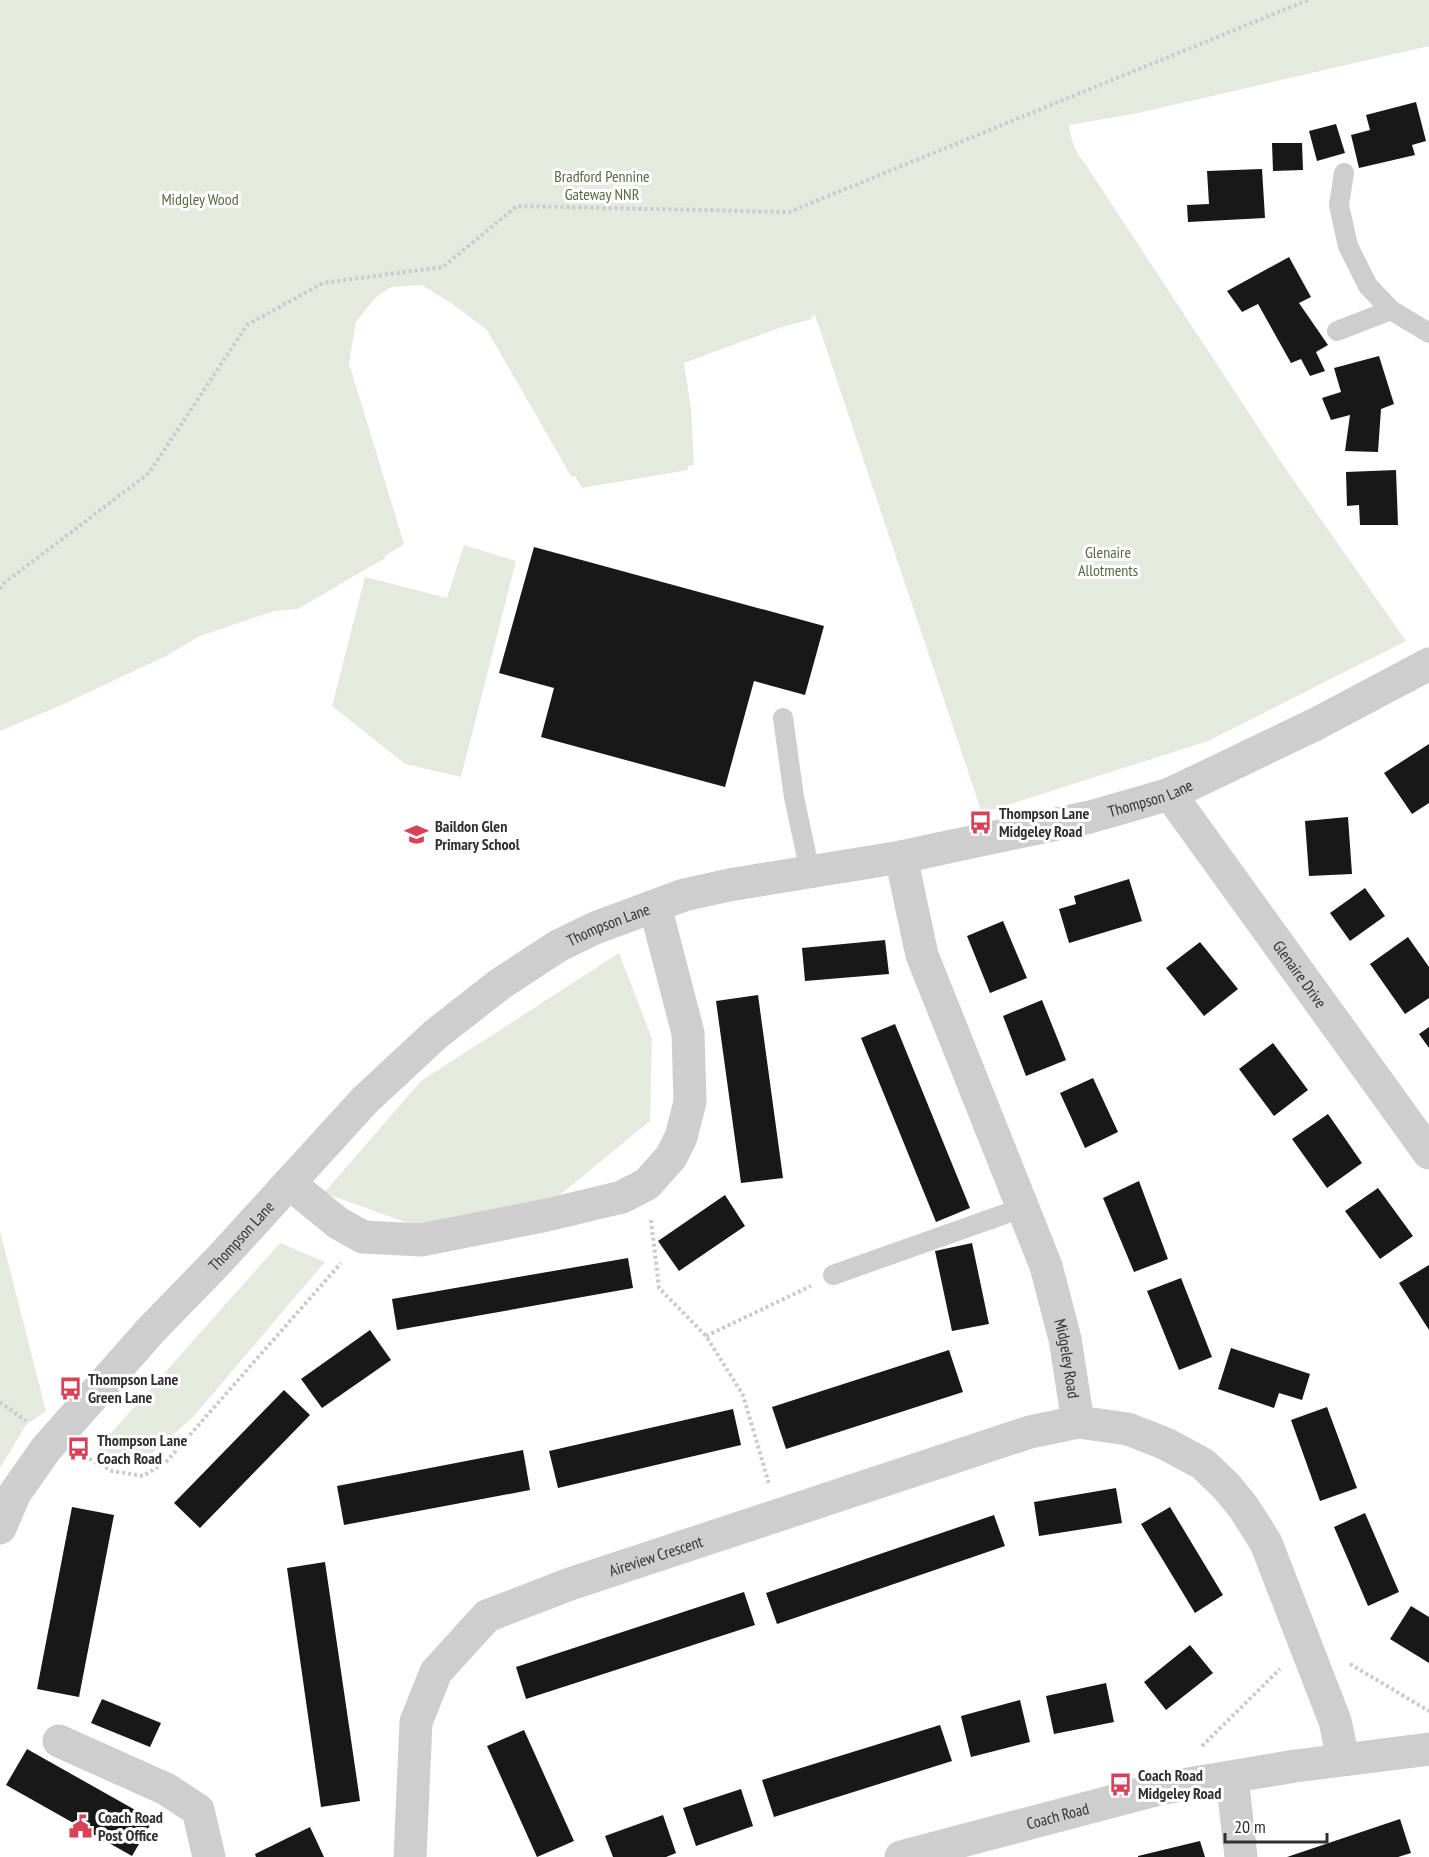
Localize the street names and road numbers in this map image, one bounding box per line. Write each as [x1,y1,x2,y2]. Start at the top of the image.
street label: Thompson Lane [1106,775,1196,821]
street label: Thompson Lane [563,899,652,950]
street label: Glenaire Drive [1269,936,1331,1012]
street label: Thompson Lane [204,1197,278,1275]
street label: Midgeley Road [1050,1316,1084,1400]
street label: Aireview Crescent [606,1531,706,1580]
street label: Coach Road [1024,1798,1091,1833]

